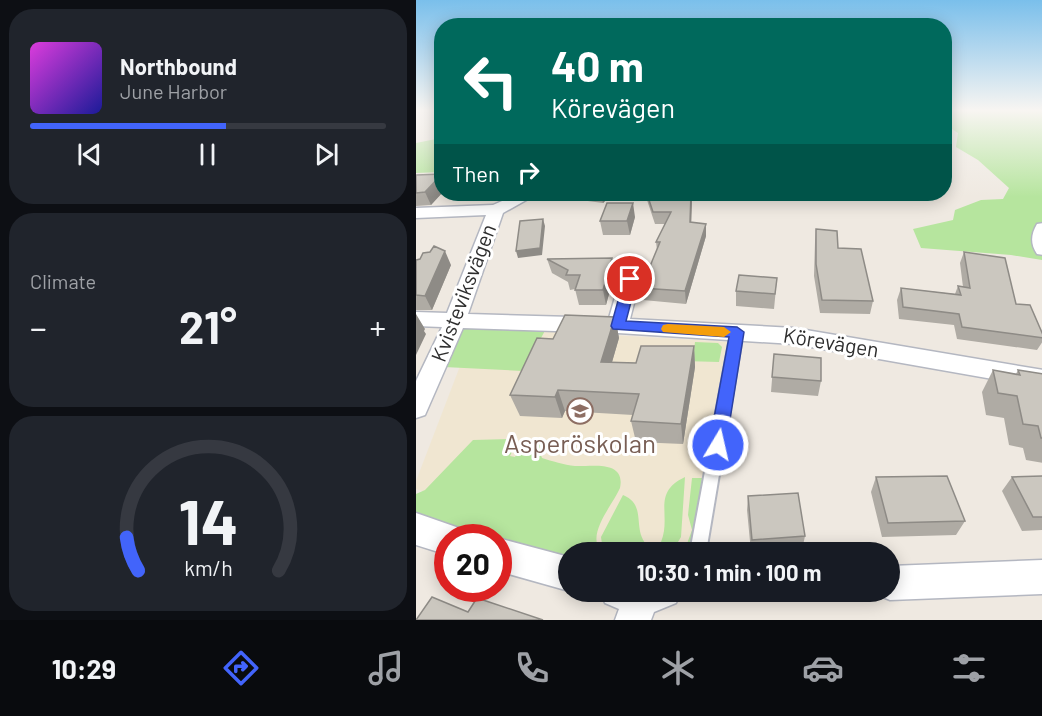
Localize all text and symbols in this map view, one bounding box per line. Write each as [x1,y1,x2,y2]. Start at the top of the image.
text: 40 m [551,40,644,90]
icon: left [452,42,530,120]
text: Northbound [120,53,237,79]
text: June Harbor [120,79,227,103]
text: Körevägen [551,91,675,123]
icon: previous [73,138,106,171]
icon: pause [191,138,224,171]
icon: next [310,138,343,171]
icon: right [512,156,545,189]
text: Then [452,160,500,186]
street label: Kvisteviksvägen [425,220,500,365]
pin [604,253,655,304]
icon: arrive [613,262,646,295]
text: Climate [30,269,96,293]
text: 21° [179,299,237,353]
text: − [30,307,47,347]
text: + [370,307,386,347]
street label: Körevägen [782,322,881,361]
school or university icon: Asperöskolan [565,396,595,426]
position arrow [686,413,750,477]
place label: Asperöskolan [504,427,656,458]
text: 14 [178,483,238,557]
speed limit sign: 20 [434,524,512,602]
text: km/h [184,555,232,580]
text: 10:30 · 1 min · 100 m [637,559,821,585]
icon: directions [220,647,262,689]
icon: music [365,647,407,689]
icon: phone [511,647,553,689]
icon: climate [657,647,699,689]
icon: car [802,647,844,689]
icon: filters [948,647,990,689]
text: 10:29 [52,652,116,684]

